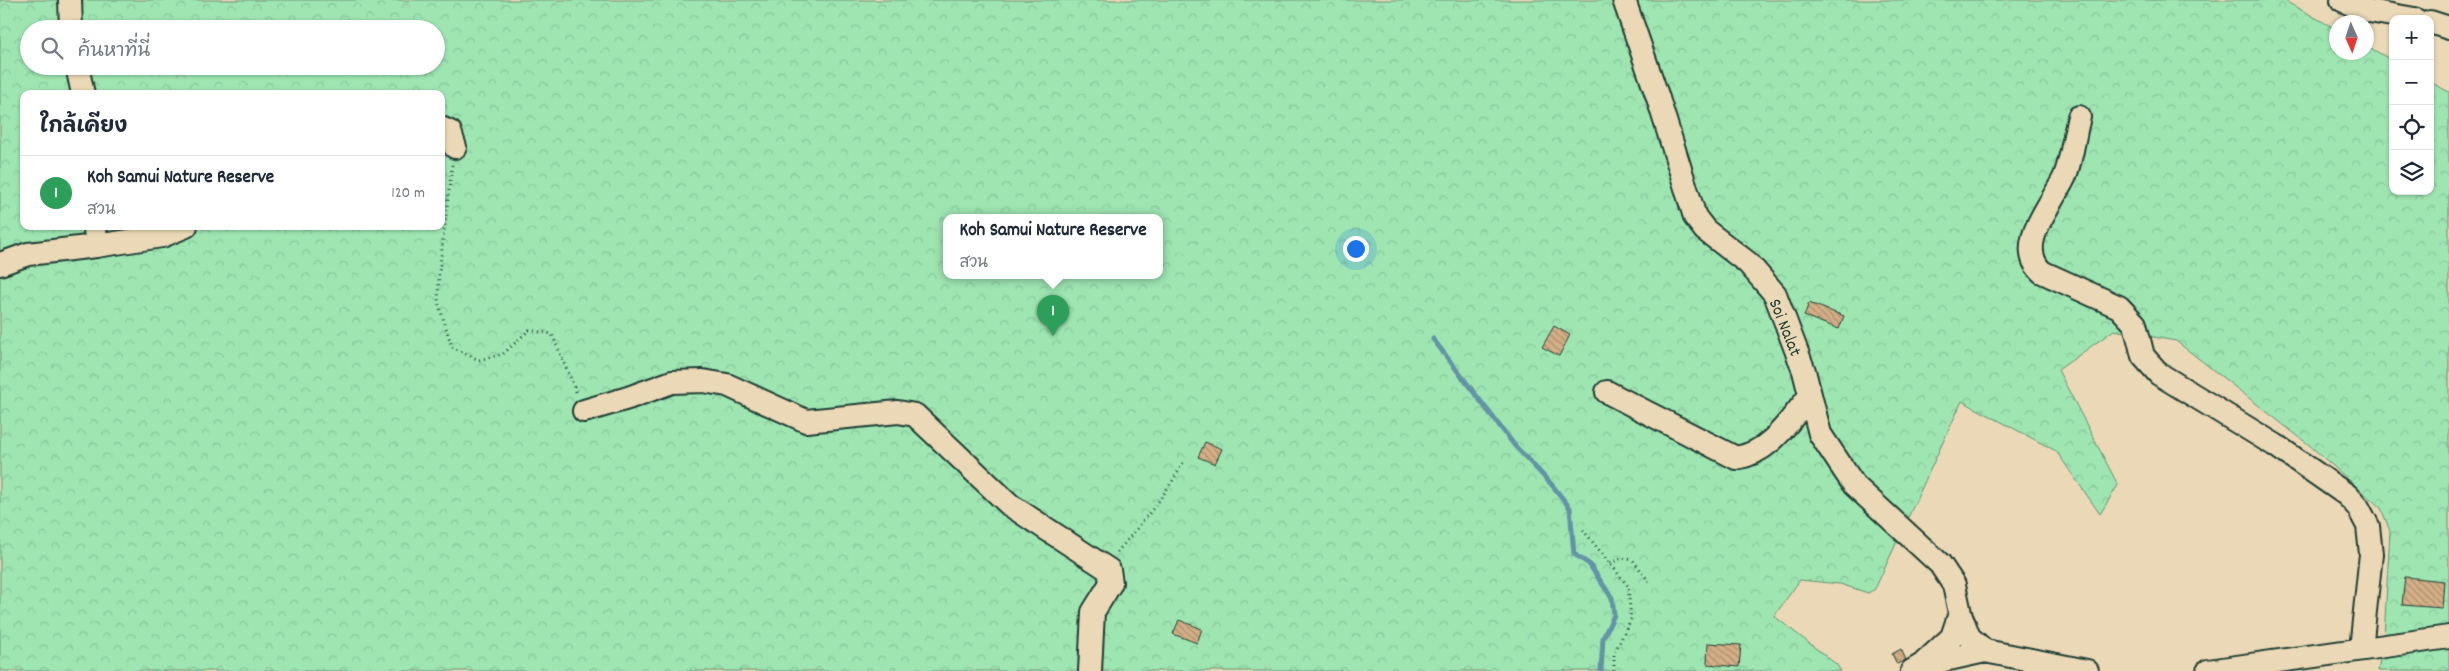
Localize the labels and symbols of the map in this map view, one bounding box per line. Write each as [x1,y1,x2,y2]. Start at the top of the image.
north arrow [2329,15,2374,60]
your location [1343,236,1369,262]
pin: 1 [1037,295,1069,336]
street label: Soi Nalat [1761,295,1807,361]

